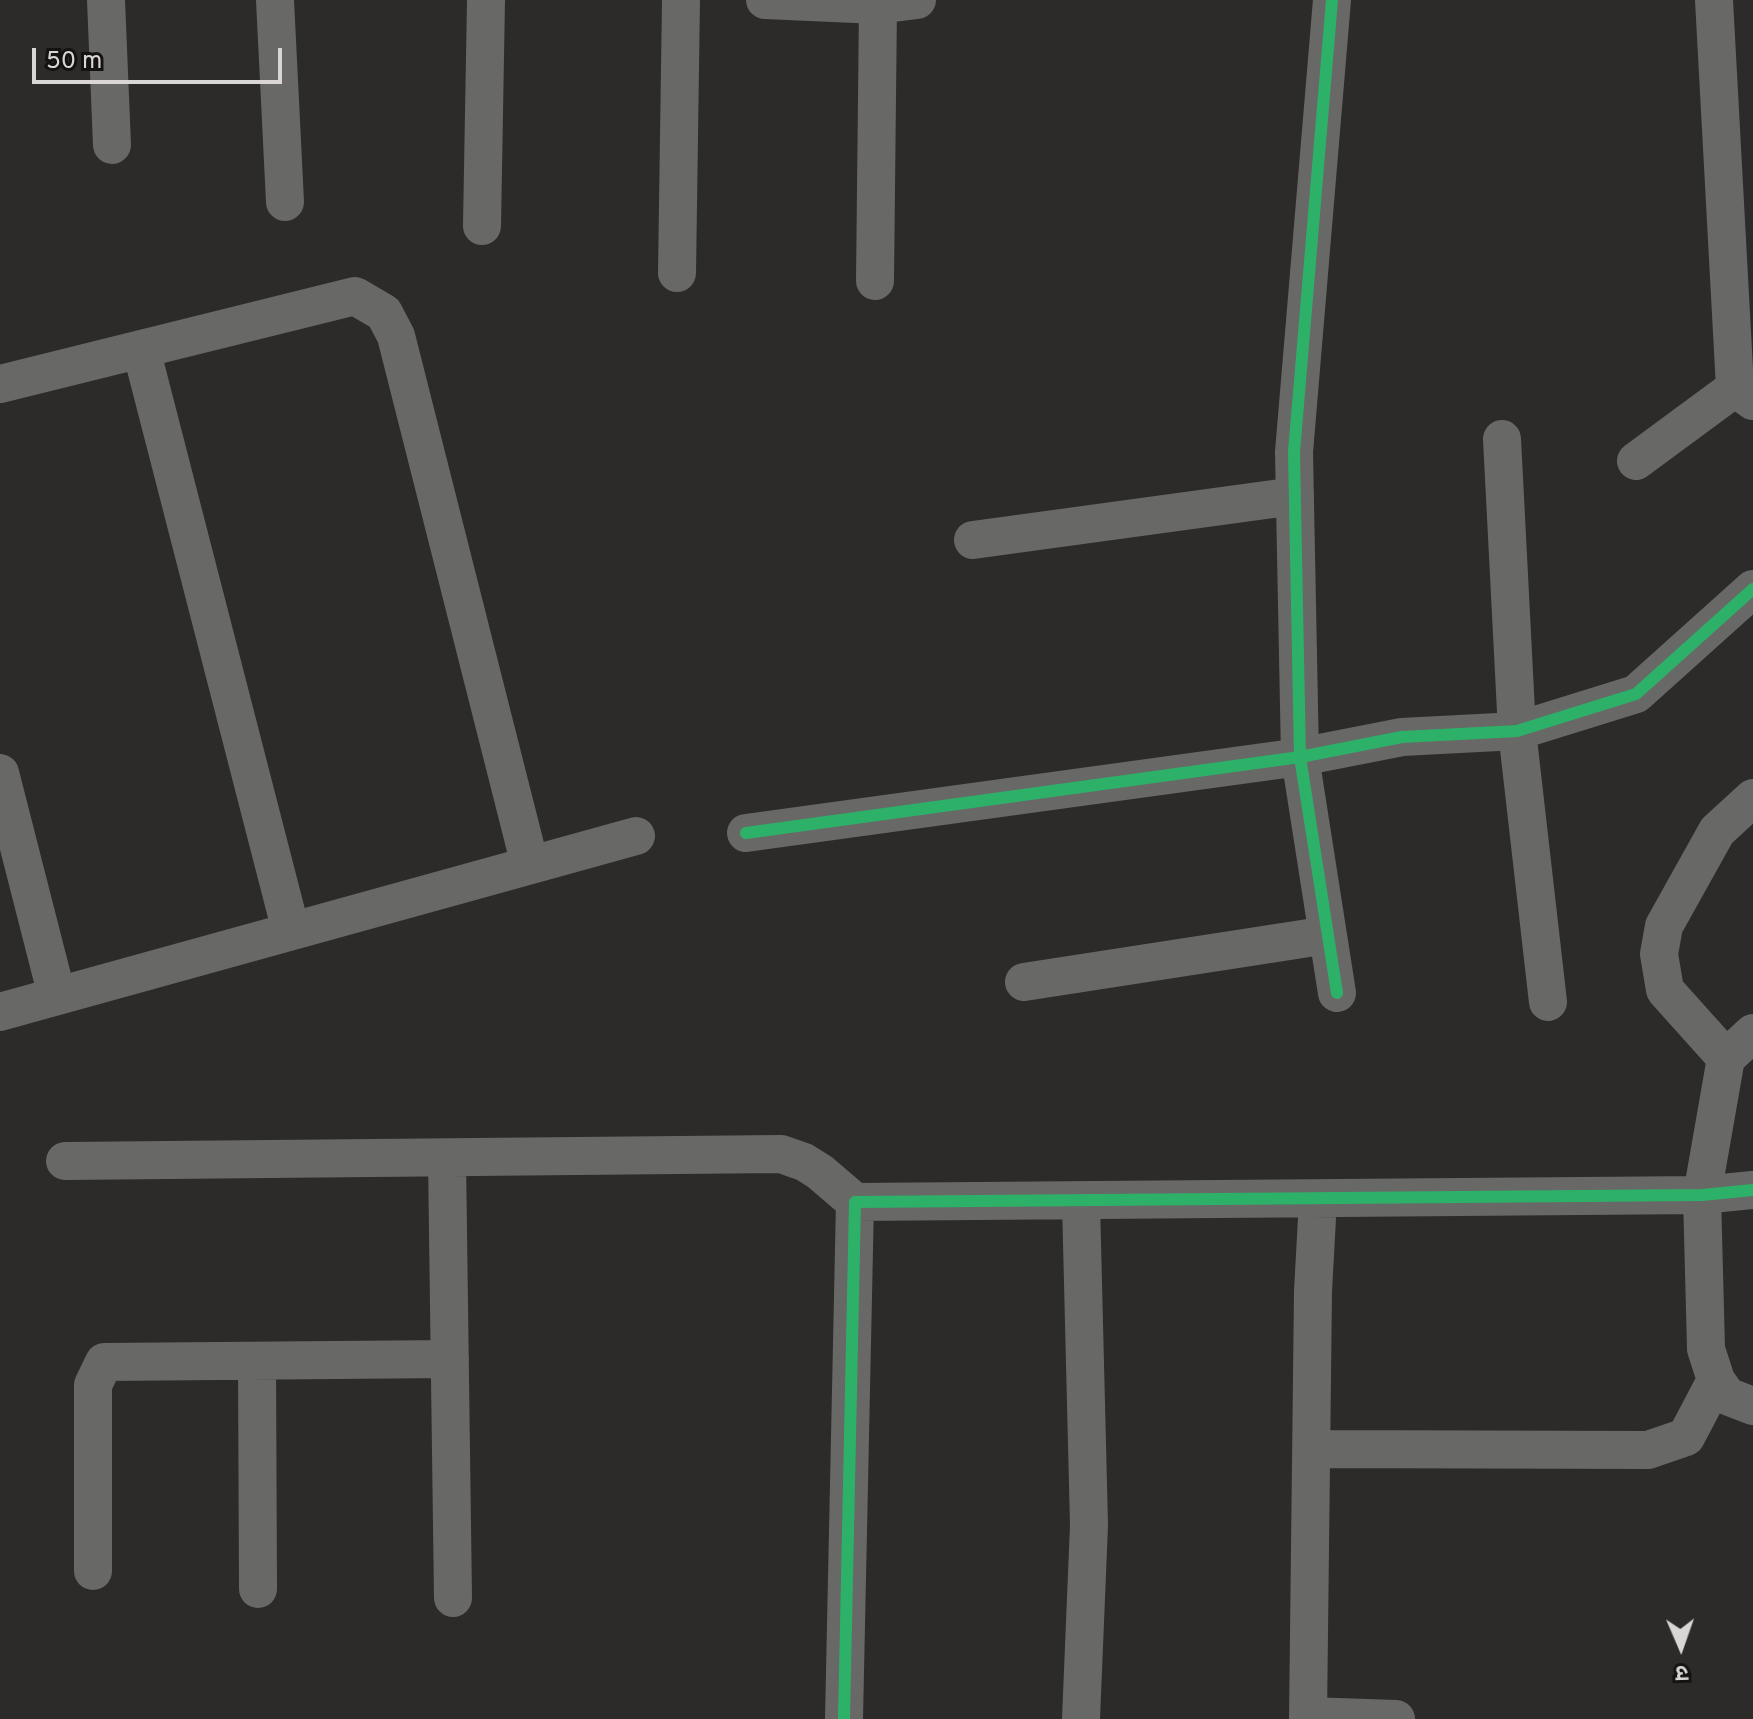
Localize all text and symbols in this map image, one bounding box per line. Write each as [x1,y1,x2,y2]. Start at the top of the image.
scale bar [36,32,286,82]
text: 50 m [46,47,102,77]
north arrow [1641,1607,1721,1687]
text: उ [1675,1658,1689,1685]

